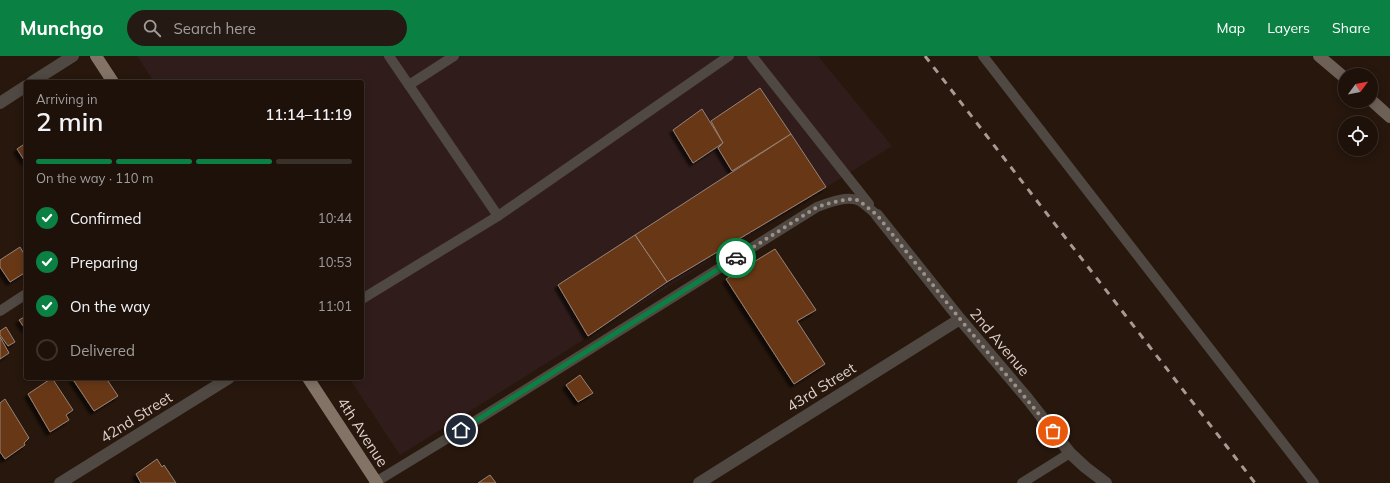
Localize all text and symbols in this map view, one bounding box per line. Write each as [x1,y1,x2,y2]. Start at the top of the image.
search box [127,10,407,46]
text: Munchgo [20,16,103,40]
icon: search [141,17,163,39]
text: Search here [173,19,256,38]
text: Map [1216,19,1245,37]
text: Layers [1267,19,1310,37]
text: Share [1332,19,1370,37]
north arrow [1338,68,1378,108]
map controls [1338,68,1378,156]
text: Arriving in [36,91,98,107]
text: 2 min [36,105,104,138]
text: 11:14–11:19 [265,105,352,124]
button: locate [1338,116,1378,156]
text: On the way · 110 m [36,170,153,186]
icon: check [36,207,58,229]
text: Confirmed [70,209,141,228]
text: 10:44 [318,210,352,226]
courier [716,238,756,278]
icon: car [725,247,747,269]
icon: check [36,251,58,273]
text: Preparing [70,253,138,272]
text: 10:53 [318,254,352,270]
icon: check [36,295,58,317]
text: On the way [70,297,150,316]
text: 11:01 [318,298,352,314]
street label: 2nd Avenue [966,304,1034,380]
text: Delivered [70,341,135,360]
street label: 43rd Street [783,358,859,416]
street label: 42nd Street [97,387,175,447]
street label: 4th Avenue [333,394,393,470]
pin [444,413,478,447]
pin [1036,414,1070,448]
icon: home [450,419,472,441]
icon: bag [1042,420,1064,442]

